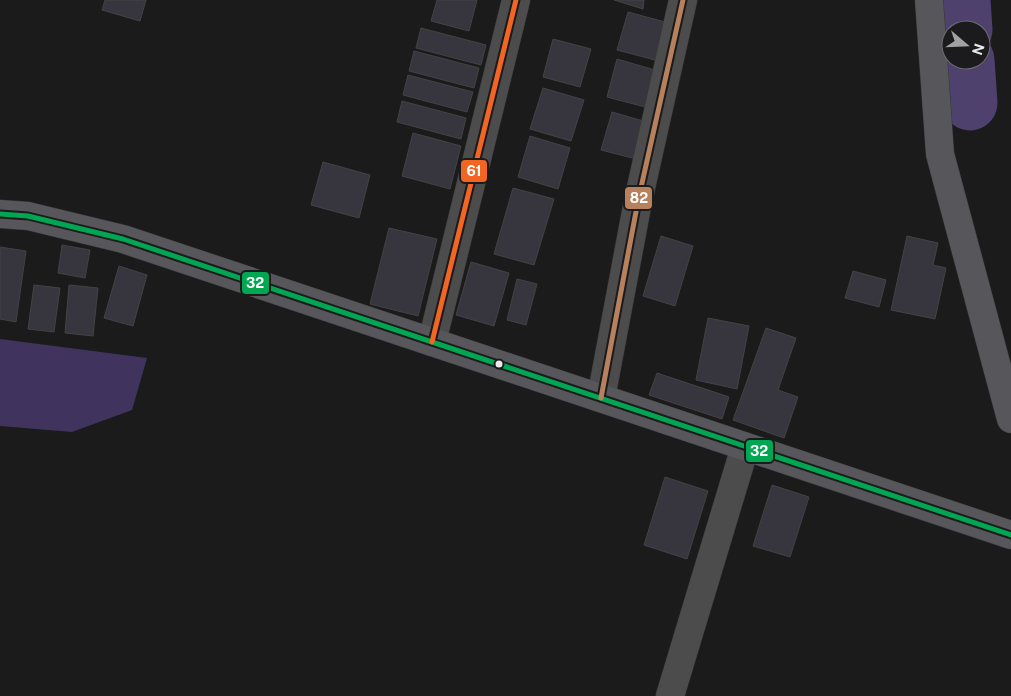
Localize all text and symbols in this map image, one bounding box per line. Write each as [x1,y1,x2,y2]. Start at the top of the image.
north arrow [941,20,991,70]
text: N [969,41,988,57]
line badge: 61 [460,159,488,183]
text: 61 [466,163,482,179]
line badge: 82 [624,186,653,210]
text: 82 [630,190,648,206]
line badge: 32 [241,271,270,295]
text: 32 [246,275,264,291]
unlabelled marker [494,359,504,369]
line badge: 32 [745,439,774,463]
text: 32 [750,443,768,459]

